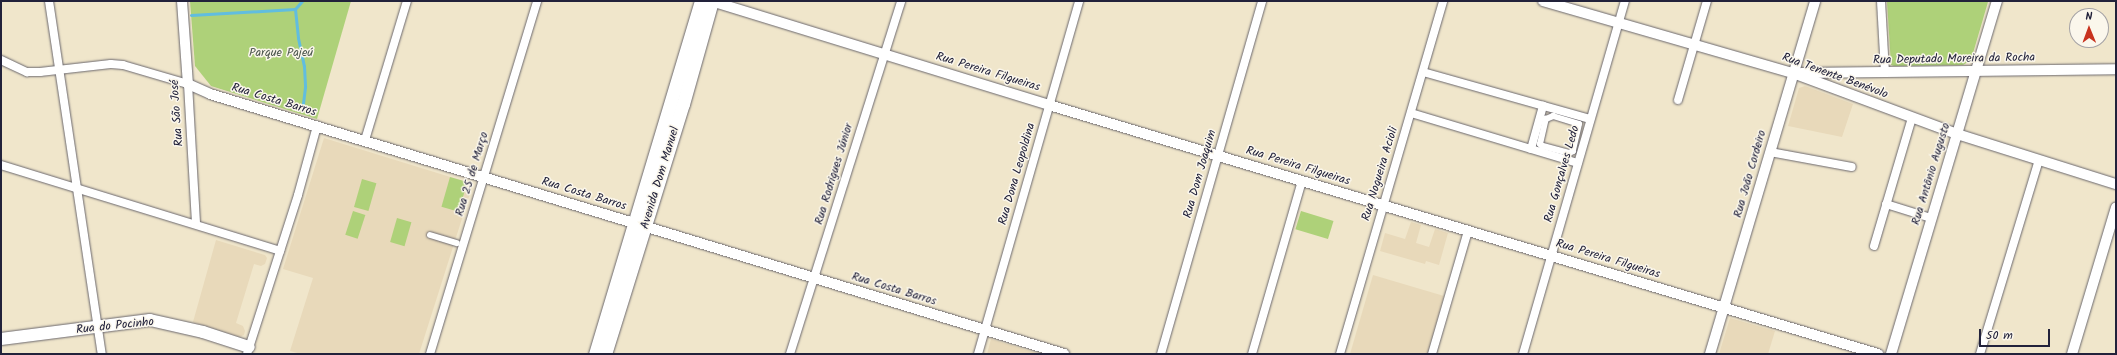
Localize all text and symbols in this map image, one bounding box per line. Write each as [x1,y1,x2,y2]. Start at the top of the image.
north arrow [2069,8,2109,48]
text: N [2085,8,2092,26]
park label: Parque Pajeú [249,46,313,60]
street label: Rua Pereira Filgueiras [934,49,1042,95]
street label: Rua Tenente Benévolo [1780,50,1890,102]
street label: Rua Deputado Moreira da Rocha [1873,50,2035,68]
street label: Rua São José [167,79,187,147]
street label: Rua Costa Barros [230,80,318,120]
street label: Rua Dona Leopoldina [996,121,1038,227]
street label: Rua Antônio Augusto [1909,121,1953,227]
street label: Rua Rodrigues Júnior [812,122,856,226]
street label: Rua Gonçalves Ledo [1541,124,1583,224]
street label: Avenida Dom Manuel [638,125,682,231]
street label: Rua Nogueira Acioli [1359,125,1401,223]
street label: Rua Dom Joaquim [1180,128,1220,220]
street label: Rua João Cordeiro [1731,129,1769,219]
street label: Rua 25 de Março [452,130,492,218]
street label: Rua Pereira Filgueiras [1244,143,1352,189]
street label: Rua Costa Barros [540,174,628,214]
street label: Rua Pereira Filgueiras [1554,236,1662,282]
street label: Rua Costa Barros [850,269,938,309]
street label: Rua do Pocinho [76,315,154,337]
scale bar [1981,321,2052,347]
text: 50 m [1986,326,2013,345]

